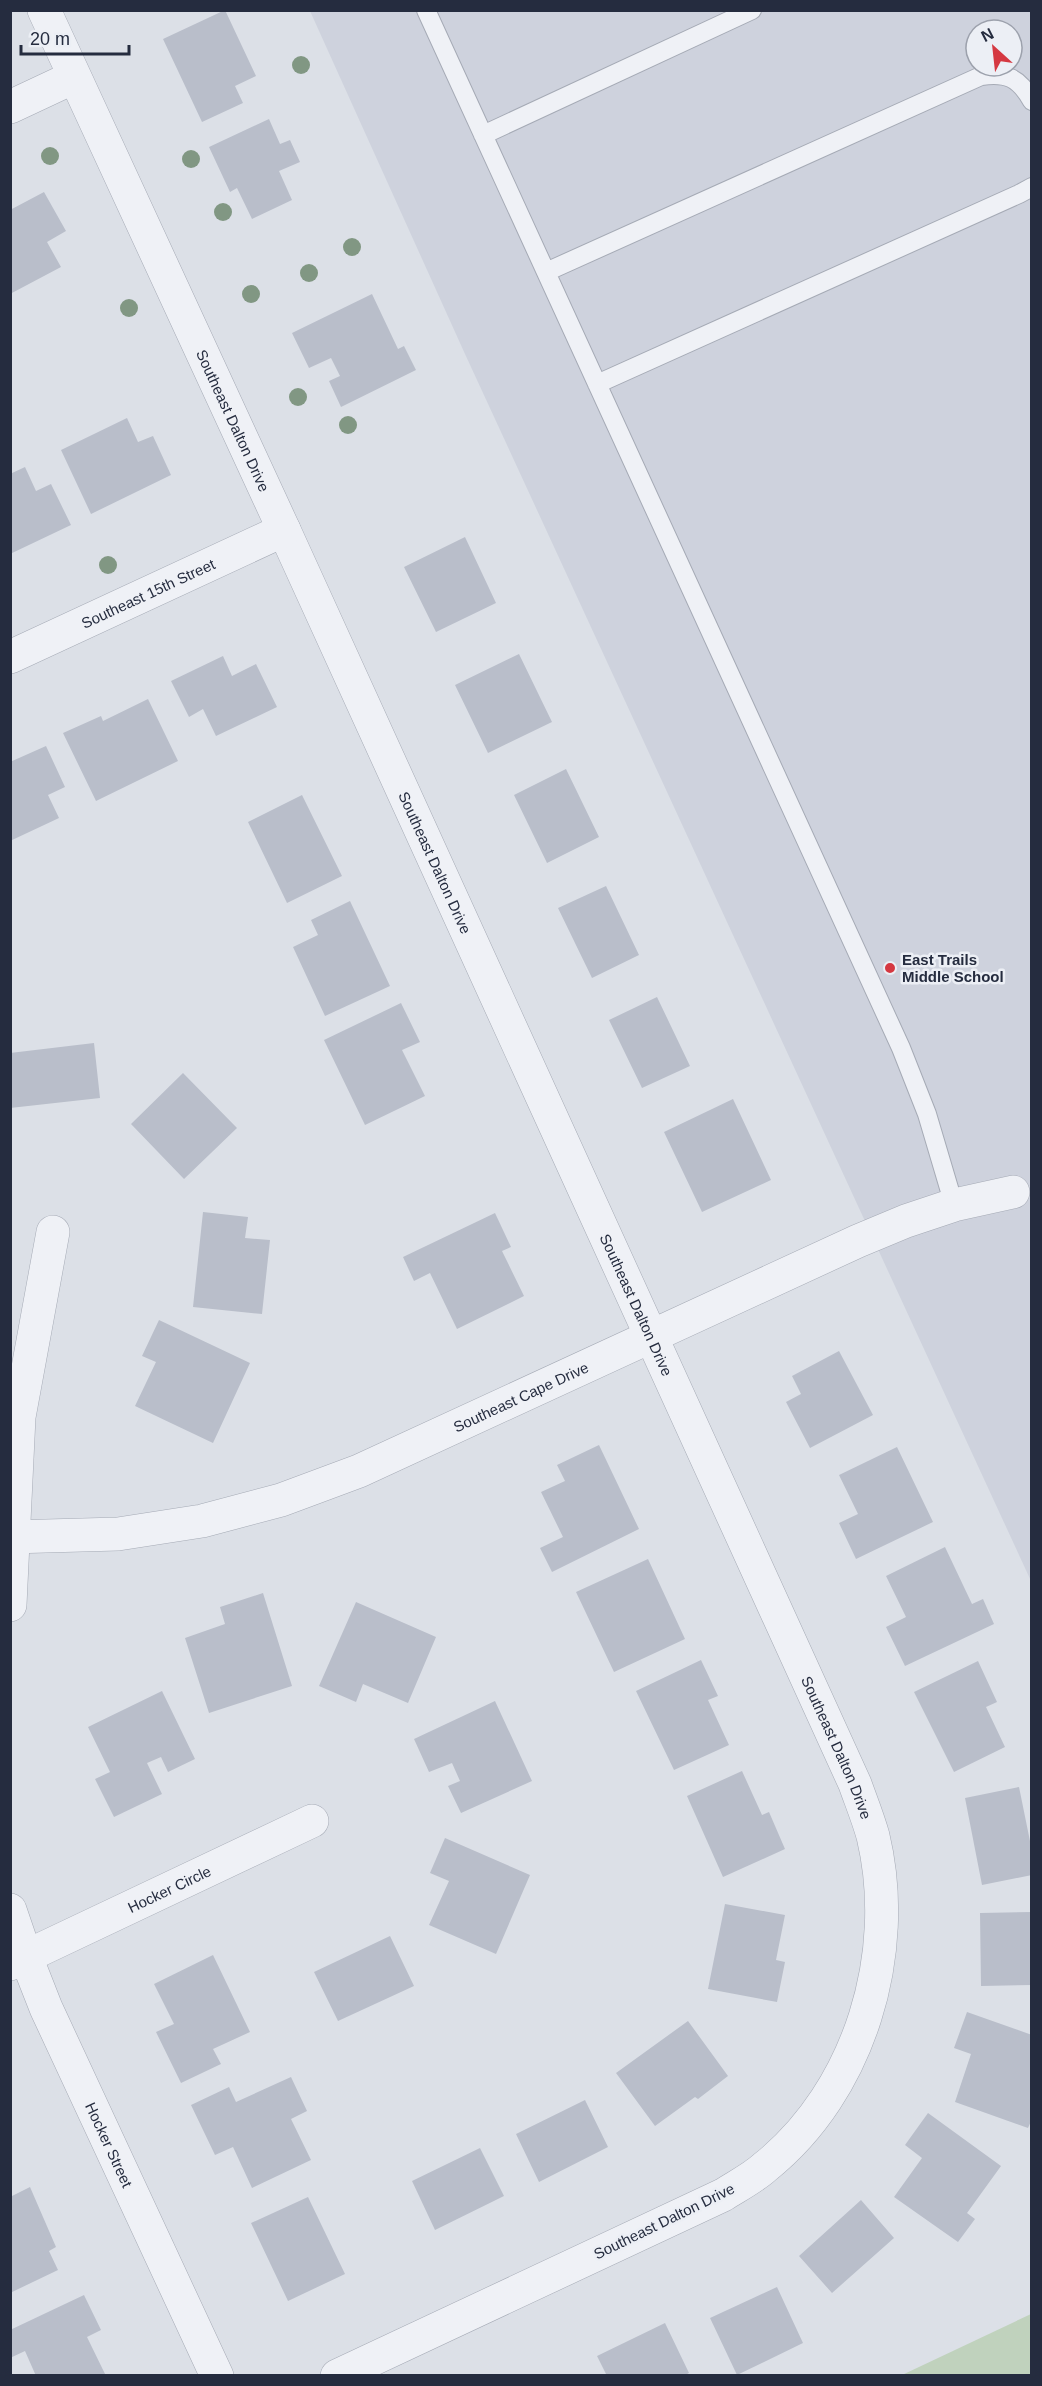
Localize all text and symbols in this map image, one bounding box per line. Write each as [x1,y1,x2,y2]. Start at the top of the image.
scale bar [21,18,129,56]
north arrow [964,18,1024,78]
text: N [978,25,996,45]
text: 20 m [30,29,70,49]
street label: Southeast Dalton Drive [193,347,273,494]
street label: Southeast 15th Street [78,554,218,631]
street label: Southeast Dalton Drive [396,789,475,936]
place label: East Trails Middle School [902,951,1004,985]
marker: East Trails Middle School [883,961,897,975]
street label: Southeast Dalton Drive [597,1231,676,1379]
street label: Southeast Cape Drive [450,1358,591,1435]
street label: Southeast Dalton Drive [798,1673,875,1821]
street label: Hocker Circle [125,1862,213,1916]
street label: Hocker Street [82,2099,137,2190]
street label: Southeast Dalton Drive [591,2180,737,2262]

